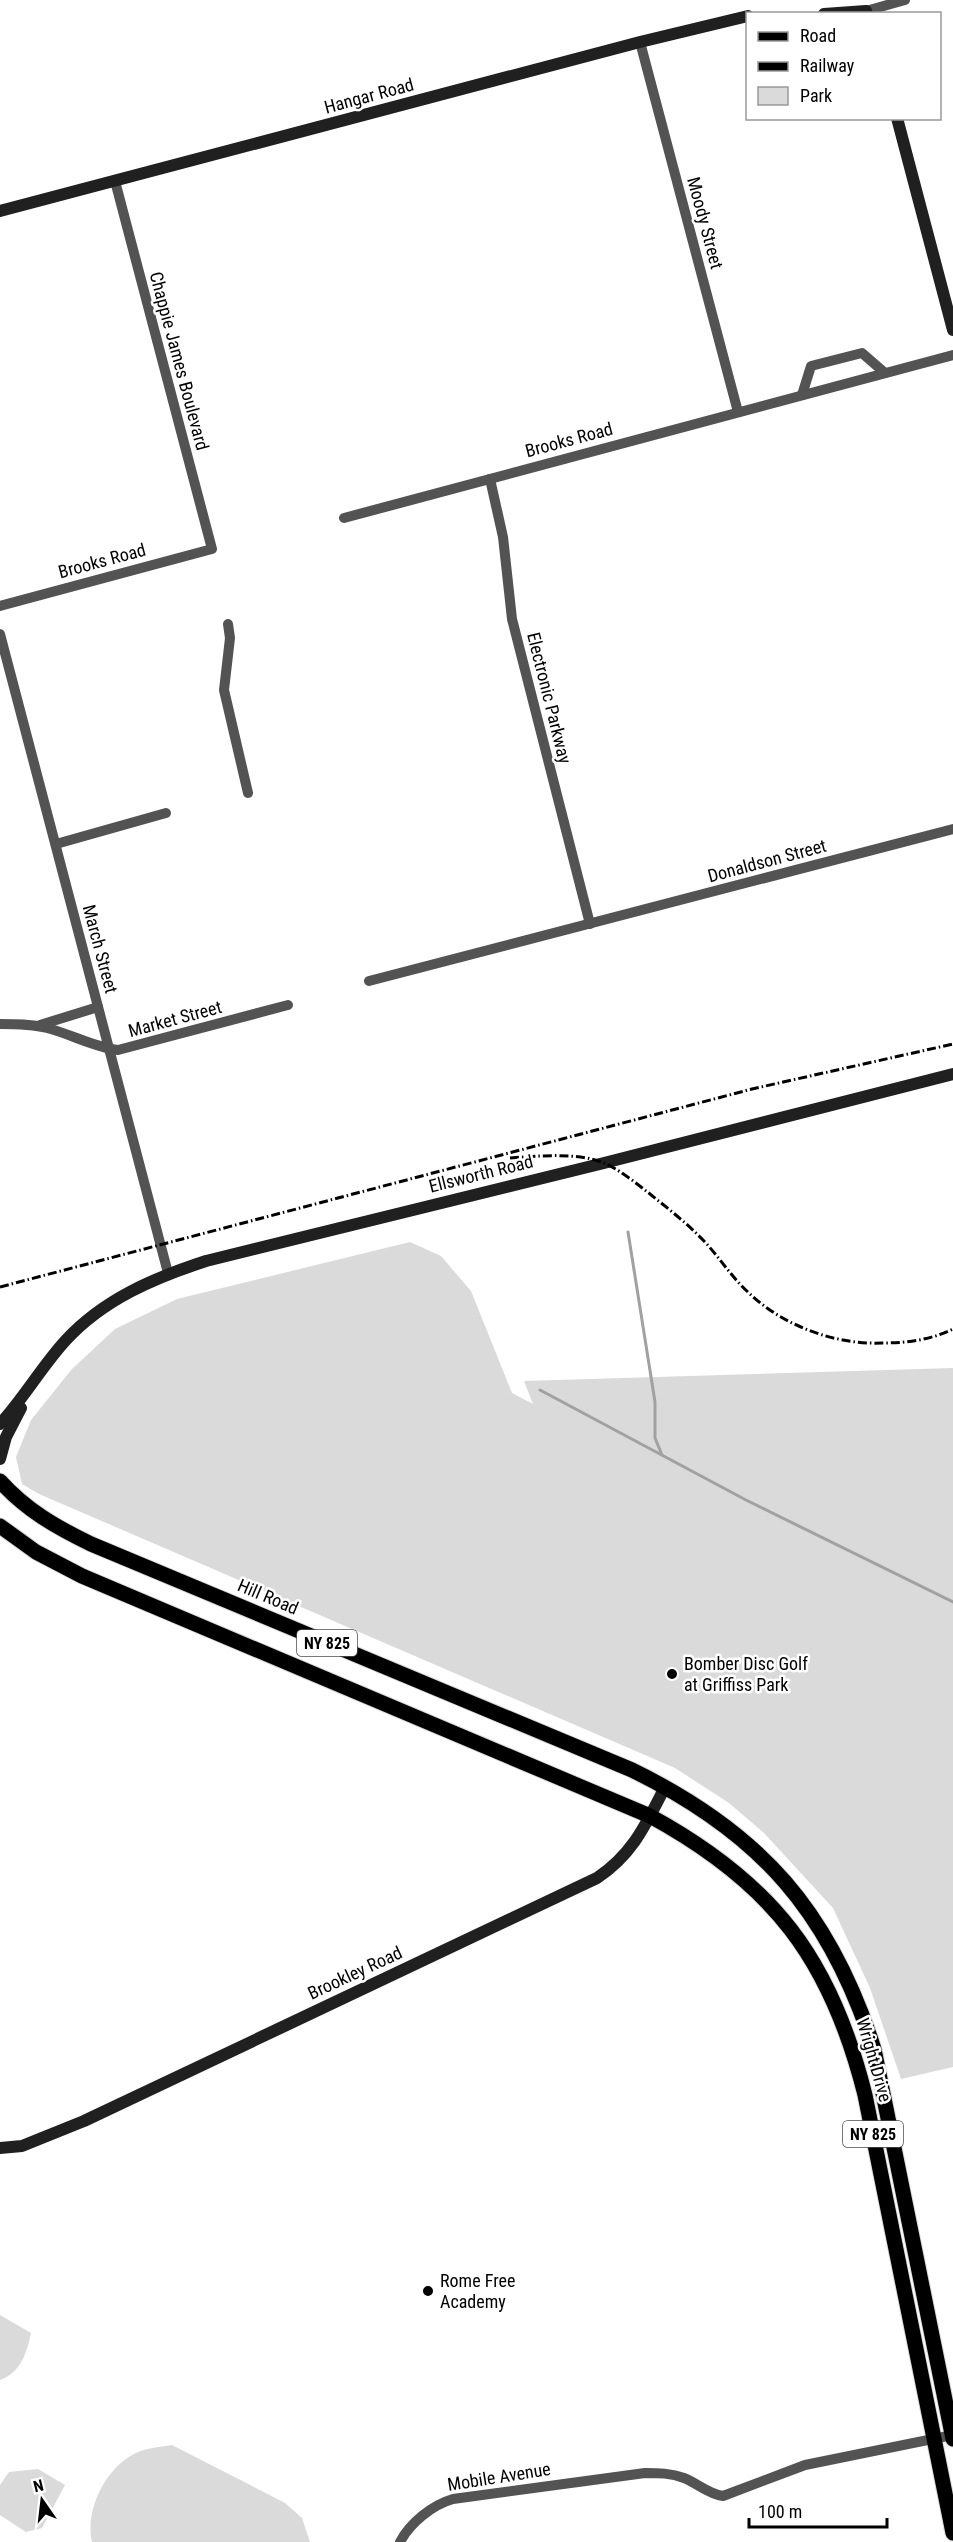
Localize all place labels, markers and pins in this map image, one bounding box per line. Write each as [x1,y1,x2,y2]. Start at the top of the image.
place label: Bomber Disc Golf at Griffiss Park [684,1653,808,1695]
marker: Bomber Disc Golf at Griffiss Park [665,1667,679,1681]
place label: Rome Free Academy [440,2270,515,2312]
marker: Rome Free Academy [421,2284,435,2298]

